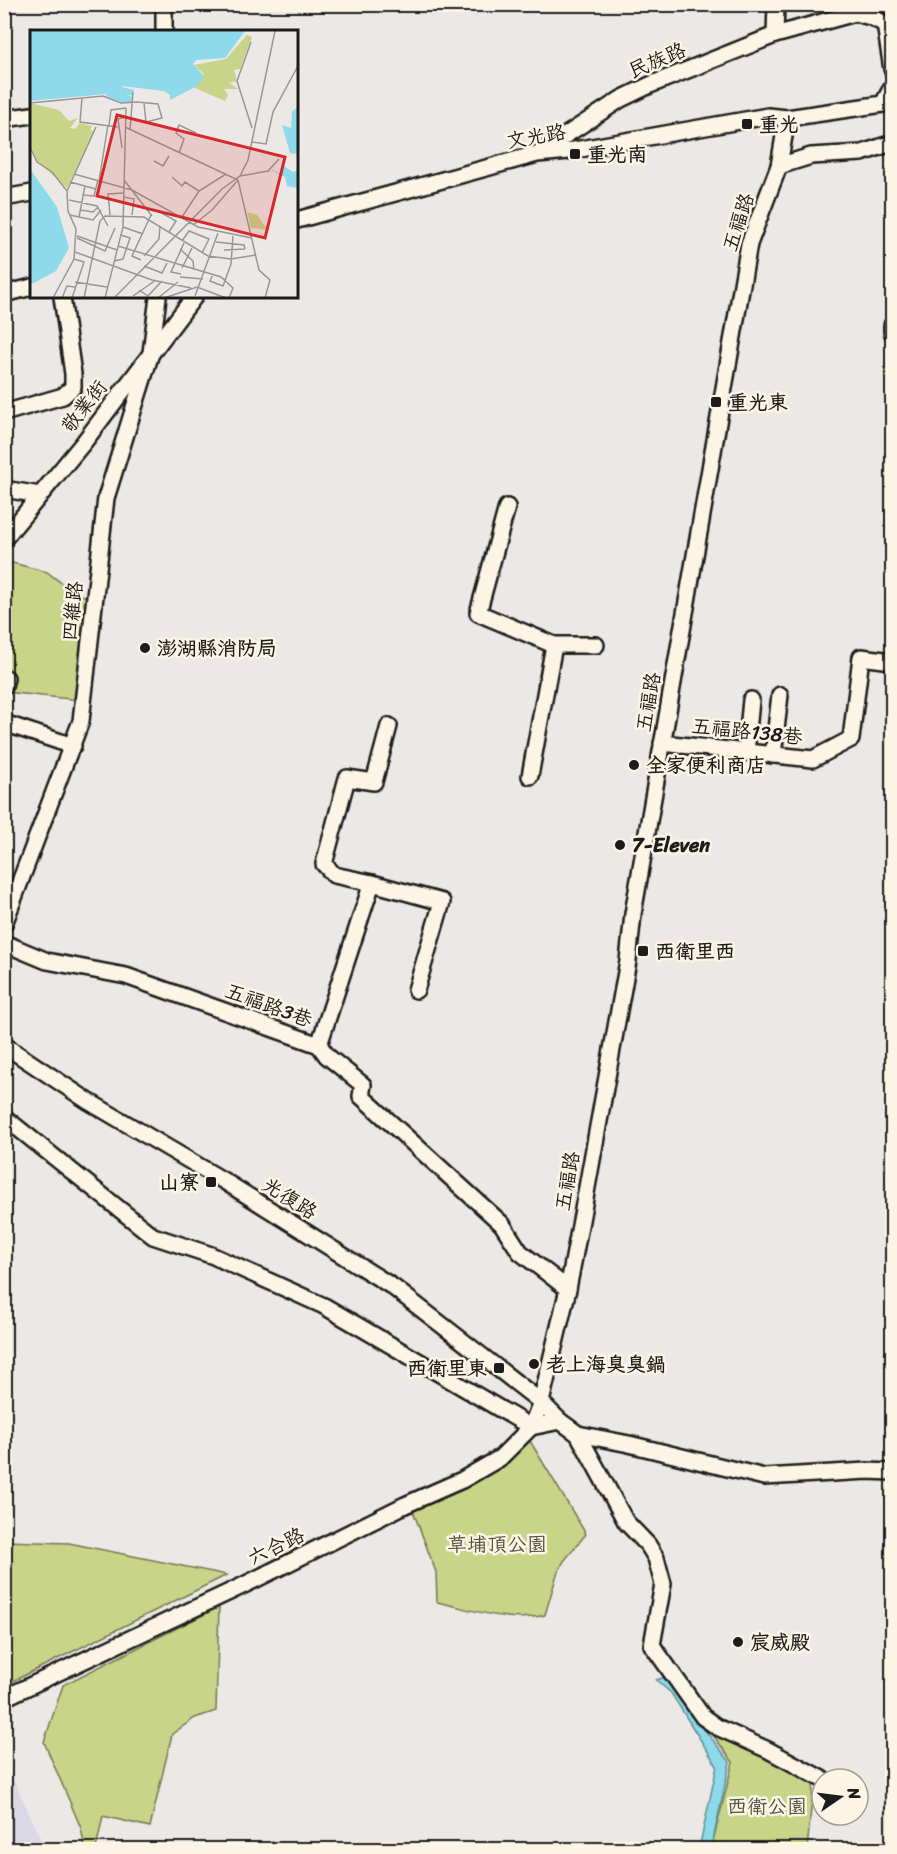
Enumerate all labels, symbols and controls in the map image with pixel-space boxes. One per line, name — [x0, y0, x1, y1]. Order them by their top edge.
inset map — [30, 30, 298, 298]
street label: 民族路 — [623, 32, 693, 88]
place label: 重光 — [759, 107, 799, 142]
street label: 文光路 — [504, 114, 570, 159]
marker: 重光 — [740, 117, 754, 131]
place label: 重光南 — [587, 137, 647, 172]
marker: 重光南 — [568, 147, 582, 161]
street label: 五福路 — [713, 187, 765, 256]
street label: 敬業街 — [52, 372, 117, 441]
place label: 重光東 — [728, 385, 788, 420]
marker: 重光東 — [709, 395, 723, 409]
street label: 四維路 — [52, 578, 93, 643]
place label: 澎湖縣消防局 — [157, 631, 277, 666]
marker: 澎湖縣消防局 — [138, 641, 152, 655]
street label: 五福路 — [626, 669, 671, 735]
street label: 五福路138巷 — [690, 708, 805, 755]
place label: 全家便利商店 — [646, 748, 766, 783]
marker: 全家便利商店 — [627, 758, 641, 772]
place label: 7-Eleven — [632, 828, 710, 863]
marker: 7-Eleven — [613, 838, 627, 852]
place label: 西衛里西 — [655, 934, 735, 969]
marker: 西衛里西 — [636, 944, 650, 958]
street label: 五福路3巷 — [220, 973, 318, 1038]
street label: 五福路 — [545, 1148, 590, 1214]
place label: 山寮 — [159, 1165, 199, 1200]
street label: 光復路 — [255, 1168, 325, 1230]
marker: 山寮 — [204, 1175, 218, 1189]
place label: 老上海臭臭鍋 — [546, 1347, 666, 1382]
place label: 西衛里東 — [407, 1351, 487, 1386]
marker: 老上海臭臭鍋 — [527, 1357, 541, 1371]
marker: 西衛里東 — [492, 1361, 506, 1375]
street label: 六合路 — [242, 1517, 312, 1575]
park label: 草埔頂公園 — [447, 1527, 547, 1562]
place label: 宸威殿 — [750, 1625, 810, 1660]
marker: 宸威殿 — [731, 1635, 745, 1649]
north arrow — [810, 1767, 870, 1827]
text: N — [838, 1784, 870, 1803]
park label: 西衛公園 — [727, 1789, 807, 1824]

